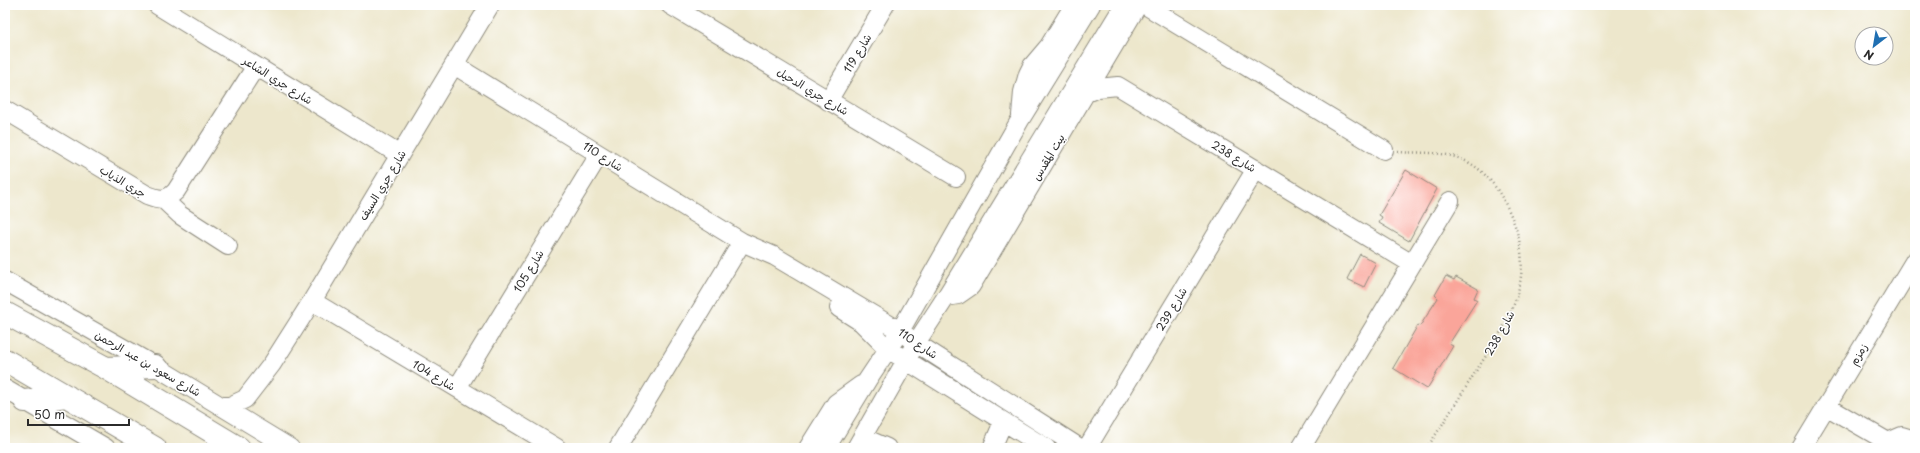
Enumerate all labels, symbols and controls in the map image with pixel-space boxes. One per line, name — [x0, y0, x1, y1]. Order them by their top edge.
north arrow — [1854, 26, 1894, 66]
street label: شارع 119 — [839, 30, 876, 76]
text: N — [1860, 45, 1877, 65]
street label: شارع جري الشاعر — [239, 51, 316, 109]
street label: شارع جري الدحيل — [773, 63, 852, 120]
street label: بيت المقدس — [1027, 130, 1069, 184]
street label: شارع 238 — [1208, 136, 1260, 177]
street label: شارع 110 — [579, 137, 626, 176]
street label: شارع جري السيف — [354, 147, 411, 224]
street label: جري الذياب — [96, 161, 149, 202]
street label: شارع 105 — [509, 246, 548, 296]
street label: شارع 239 — [1151, 284, 1192, 335]
street label: شارع 238 — [1480, 307, 1519, 359]
street label: شارع 110 — [894, 323, 941, 363]
street label: شارع سعود بن عبد الرحمن — [91, 326, 204, 401]
street label: زمزم — [1845, 340, 1872, 369]
street label: شارع 104 — [409, 355, 459, 395]
scale bar — [28, 401, 129, 427]
text: 50 m — [34, 405, 65, 423]

